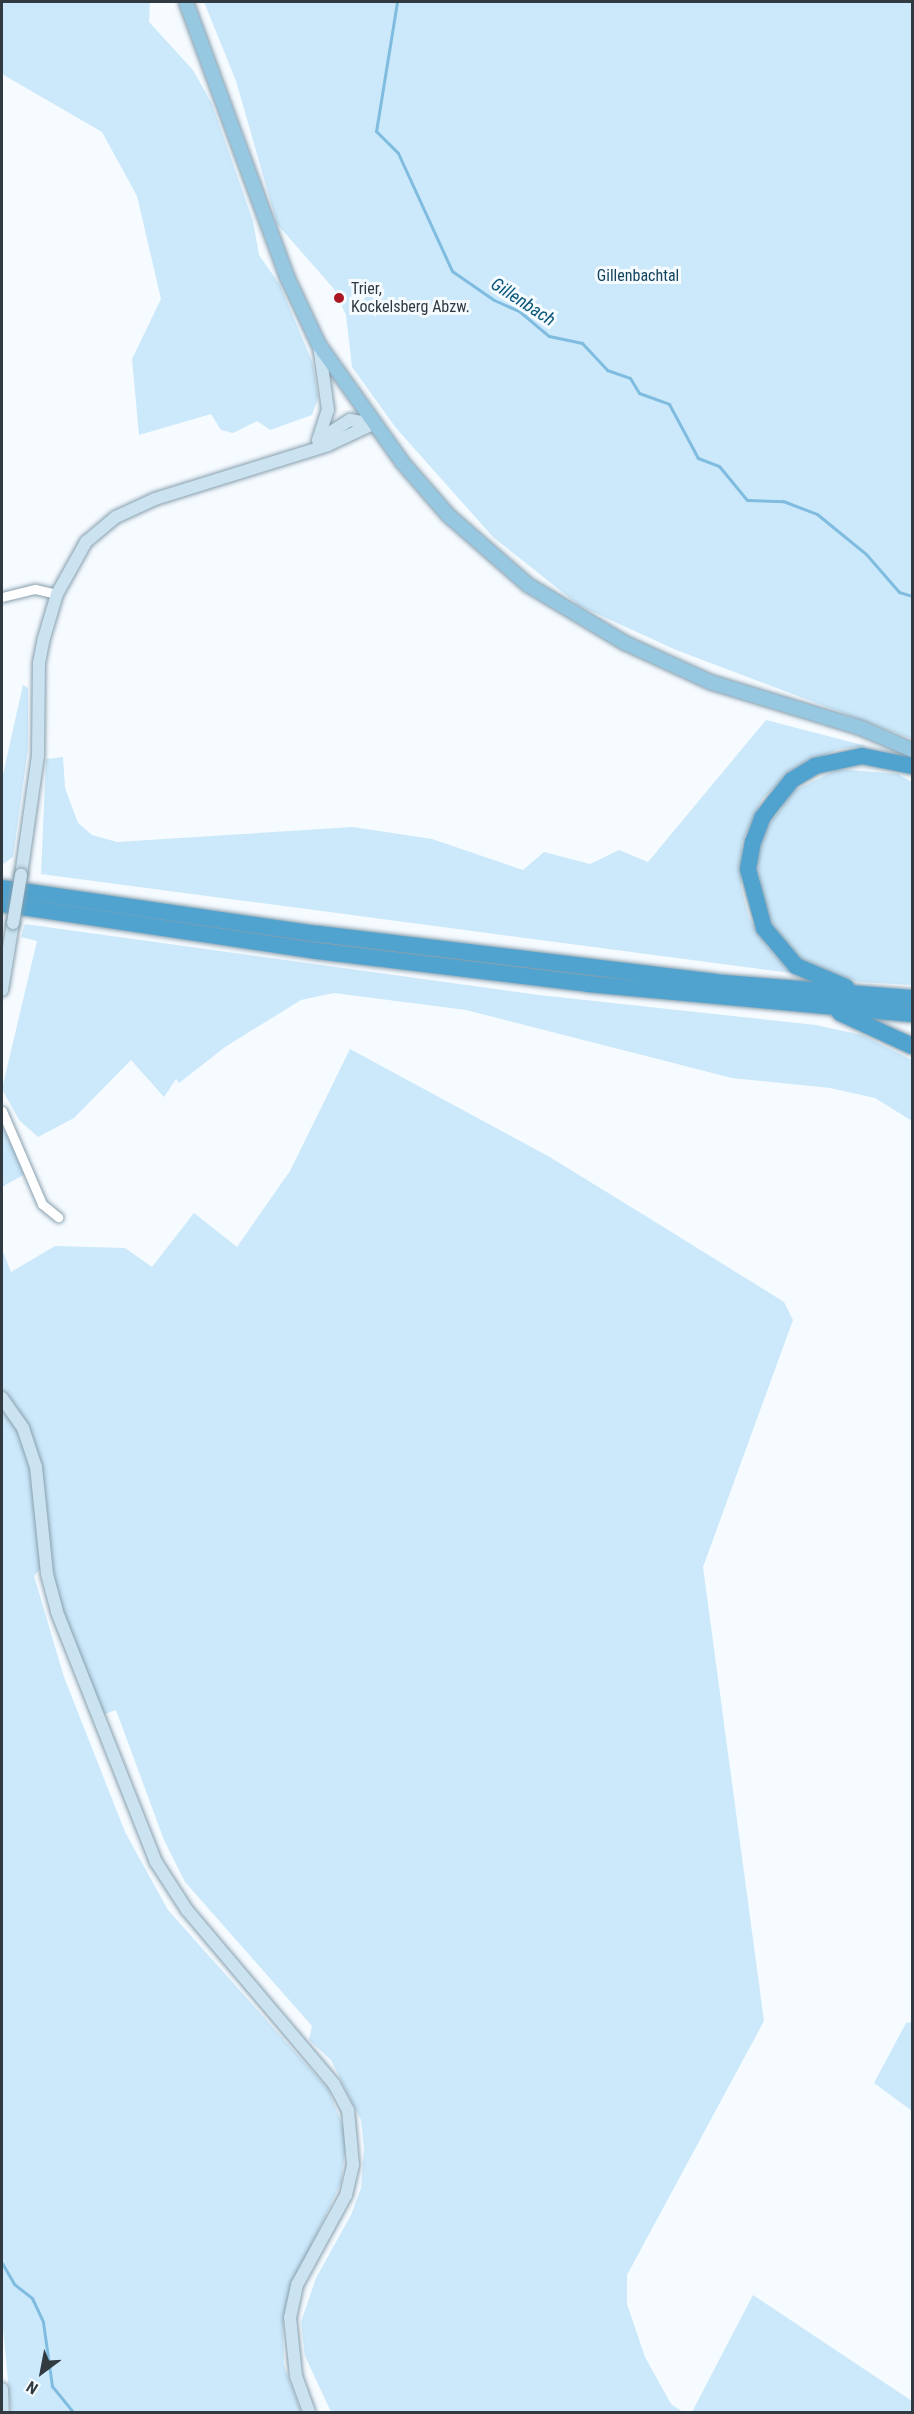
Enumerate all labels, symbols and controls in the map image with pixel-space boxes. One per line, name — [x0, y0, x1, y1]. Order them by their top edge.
park label: Gillenbachtal — [597, 266, 679, 286]
water label: Gillenbach — [487, 273, 559, 331]
place label: Trier, Kockelsberg Abzw. — [351, 279, 470, 317]
marker: Trier, Kockelsberg Abzw. — [332, 291, 346, 305]
north arrow — [12, 2342, 72, 2402]
text: N — [23, 2377, 41, 2398]

